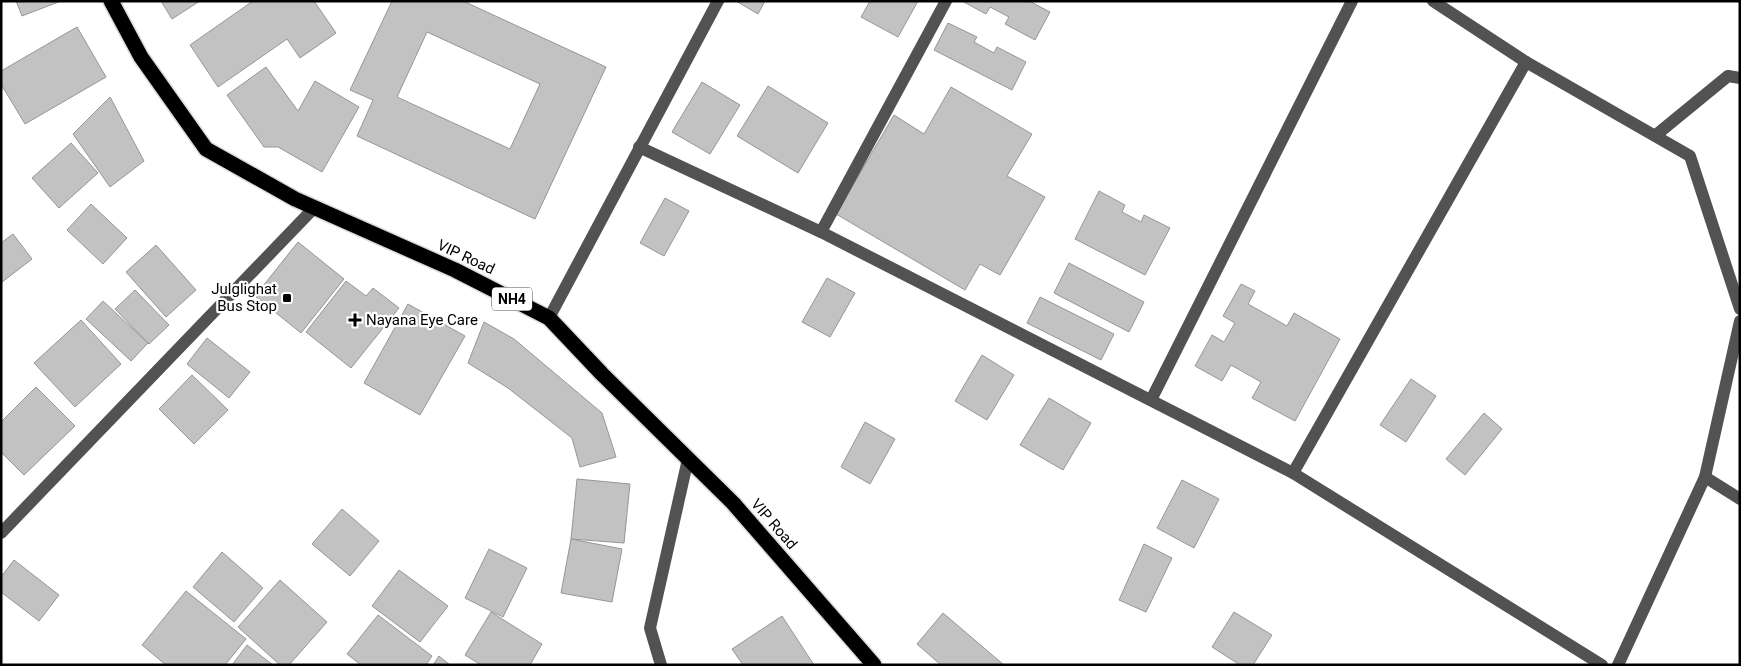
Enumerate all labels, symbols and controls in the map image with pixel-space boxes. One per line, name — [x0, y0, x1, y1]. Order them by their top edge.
street label: VIP Road — [434, 236, 498, 278]
place label: Julglighat Bus Stop — [211, 280, 277, 315]
road number: NH4 — [492, 288, 532, 310]
marker: Julglighat Bus Stop — [281, 292, 293, 304]
place label: Nayana Eye Care — [366, 311, 478, 329]
marker: Nayana Eye Care — [348, 313, 362, 327]
street label: VIP Road — [747, 495, 801, 553]

